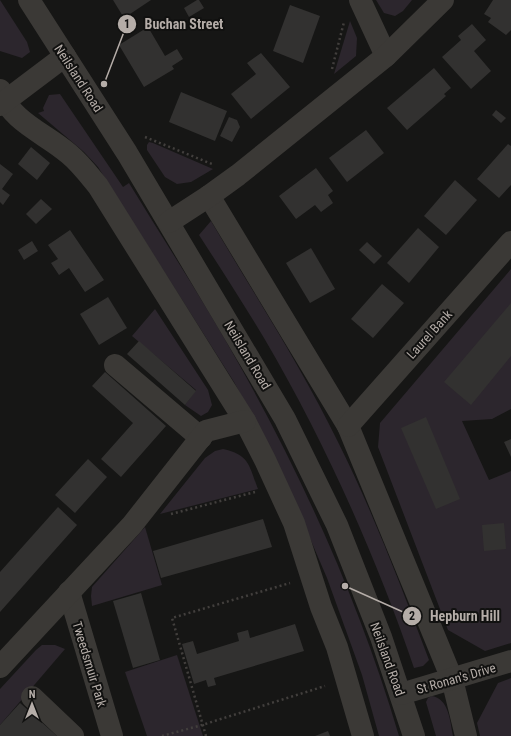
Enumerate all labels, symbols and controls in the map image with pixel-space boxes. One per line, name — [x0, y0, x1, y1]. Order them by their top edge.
callout: Buchan Street — [117, 11, 232, 37]
text: Buchan Street — [145, 16, 223, 32]
text: 1 — [124, 17, 130, 31]
street label: Neilsland Road — [51, 42, 106, 115]
street label: Laurel Bank — [404, 307, 455, 362]
street label: Neilsland Road — [221, 318, 274, 392]
callout: Hepburn Hill — [402, 603, 508, 629]
text: Hepburn Hill — [430, 608, 500, 624]
text: 2 — [409, 609, 415, 623]
street label: Tweedsmuir Park — [69, 620, 110, 709]
street label: Neilsland Road — [367, 620, 408, 698]
street label: St Ronan's Drive — [415, 660, 498, 697]
north arrow — [12, 684, 52, 724]
text: N — [29, 688, 36, 701]

